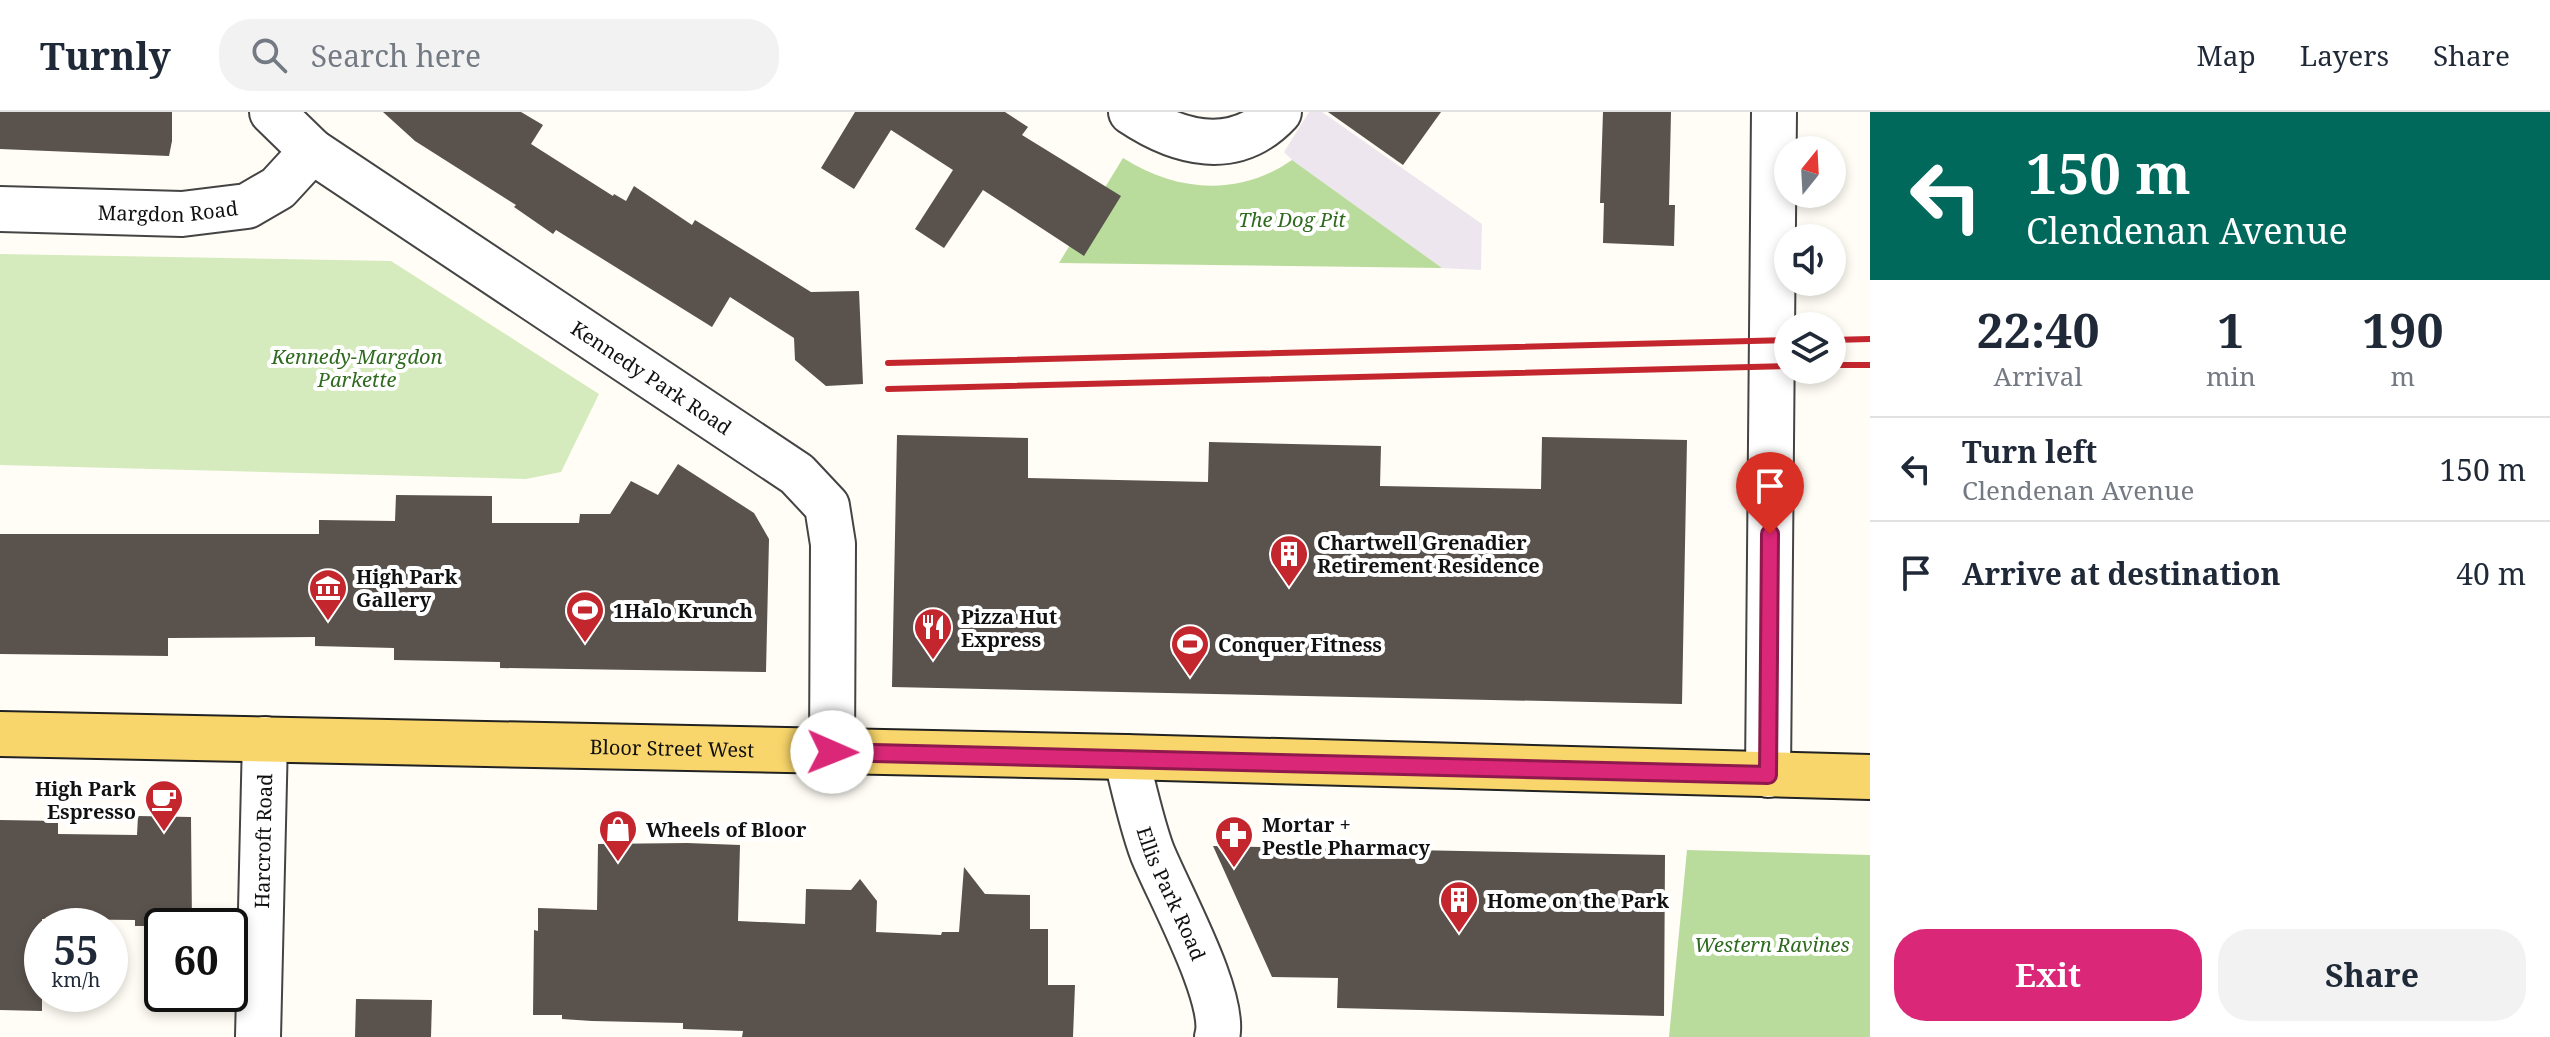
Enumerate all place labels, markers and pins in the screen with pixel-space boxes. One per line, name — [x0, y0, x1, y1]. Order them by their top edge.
pin — [1736, 452, 1804, 534]
place label: Chartwell Grenadier Retirement Residence — [1317, 529, 1540, 579]
building icon: Chartwell Grenadier Retirement Residence — [1268, 533, 1310, 588]
place label: High Park Gallery — [356, 563, 457, 613]
museum icon: High Park Gallery — [307, 567, 349, 622]
sports icon: 1Halo Krunch — [564, 589, 606, 644]
place label: 1Halo Krunch — [613, 597, 753, 624]
place label: Pizza Hut Express — [961, 603, 1057, 653]
restaurant icon: Pizza Hut Express — [912, 606, 954, 661]
sports icon: Conquer Fitness — [1169, 623, 1211, 678]
place label: Conquer Fitness — [1218, 631, 1382, 658]
place label: High Park Espresso — [35, 775, 136, 825]
cafe icon: High Park Espresso — [143, 778, 185, 833]
shop icon: Wheels of Bloor — [597, 808, 639, 863]
place label: Mortar + Pestle Pharmacy — [1262, 811, 1430, 861]
pharmacy icon: Mortar + Pestle Pharmacy — [1213, 814, 1255, 869]
place label: Wheels of Bloor — [646, 816, 807, 843]
building icon: Home on the Park — [1438, 879, 1480, 934]
place label: Home on the Park — [1487, 887, 1669, 914]

